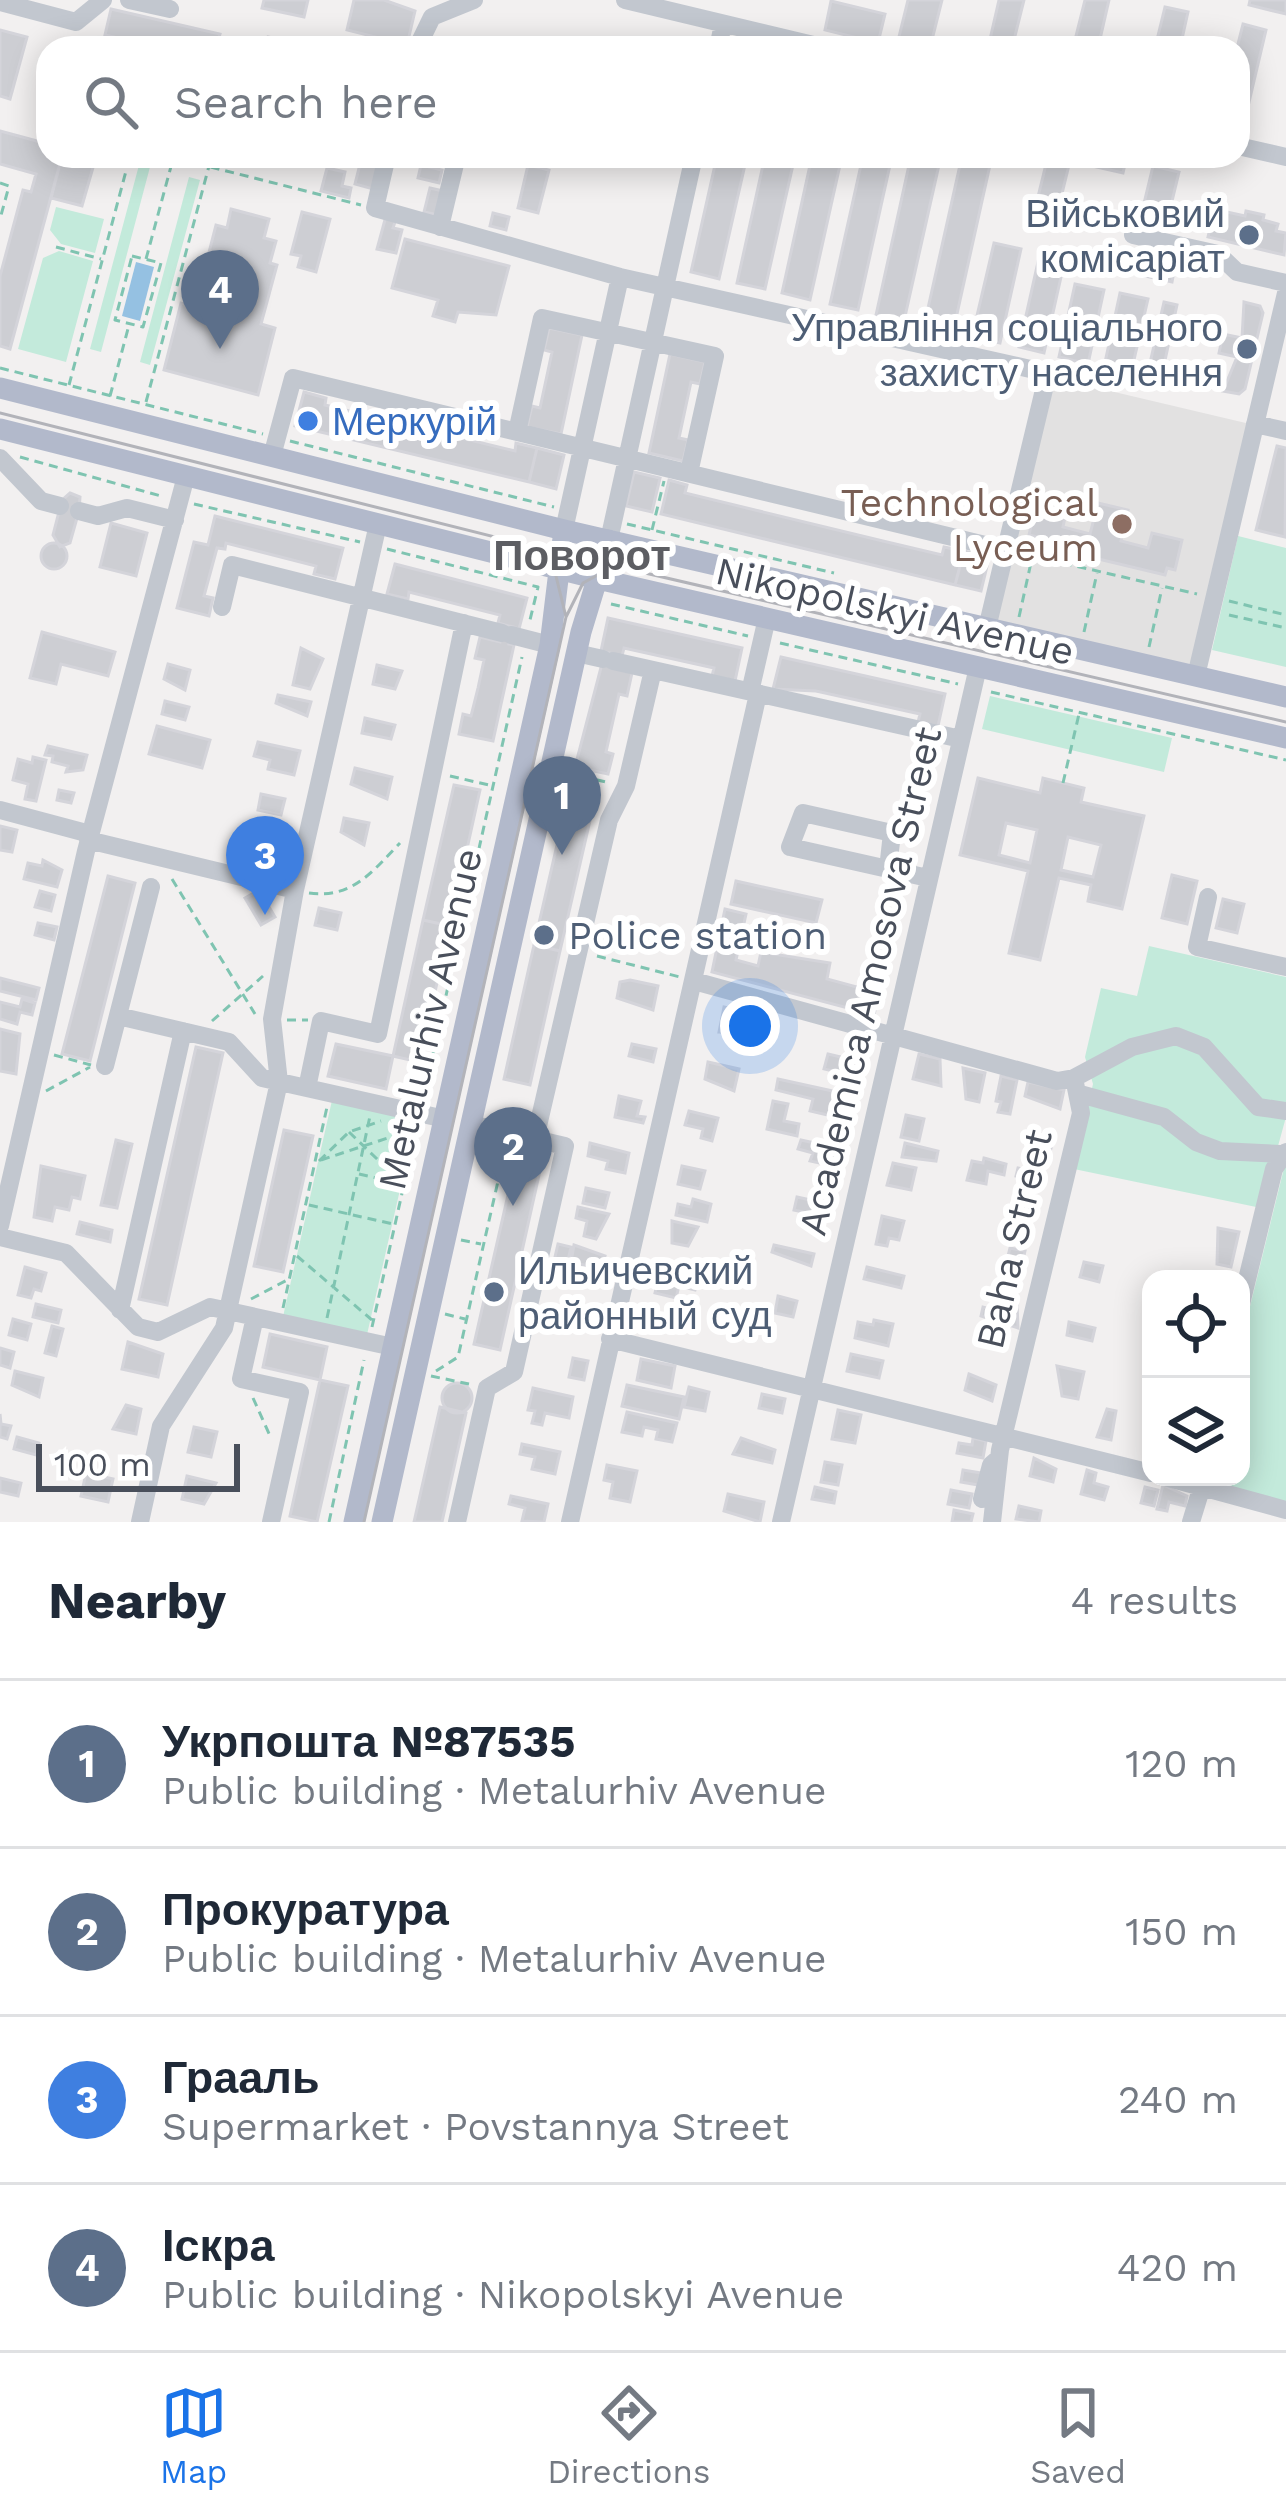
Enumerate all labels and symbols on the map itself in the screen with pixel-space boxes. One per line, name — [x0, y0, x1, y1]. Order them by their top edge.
place label: Військовий комісаріат — [1025, 191, 1225, 281]
marker: Військовий комісаріат — [1236, 222, 1262, 248]
pin: 4 — [181, 250, 259, 349]
place label: Управління соціального захисту населення — [791, 305, 1223, 395]
marker: Управління соціального захисту населення — [1234, 336, 1260, 362]
place label: Меркурій — [332, 399, 497, 444]
marker: Меркурій — [295, 408, 321, 434]
place label: Technological Lyceum — [840, 480, 1098, 570]
marker: Technological Lyceum — [1109, 511, 1135, 537]
district label: Поворот — [493, 531, 671, 580]
street label: Nikopolskyi Avenue — [711, 548, 1079, 674]
street label: Academica Amosova Street — [790, 722, 950, 1240]
pin: 1 — [523, 756, 601, 855]
pin: 3 — [226, 816, 304, 915]
street label: Metalurhiv Avenue — [369, 844, 491, 1194]
place label: Police station — [568, 913, 827, 958]
marker: Police station — [531, 922, 557, 948]
your location — [720, 996, 780, 1056]
pin: 2 — [474, 1107, 552, 1206]
street label: Baha Street — [967, 1125, 1061, 1353]
place label: Ильичевский районный суд — [518, 1248, 772, 1338]
marker: Ильичевский районный суд — [481, 1279, 507, 1305]
scale bar — [36, 1438, 240, 1491]

